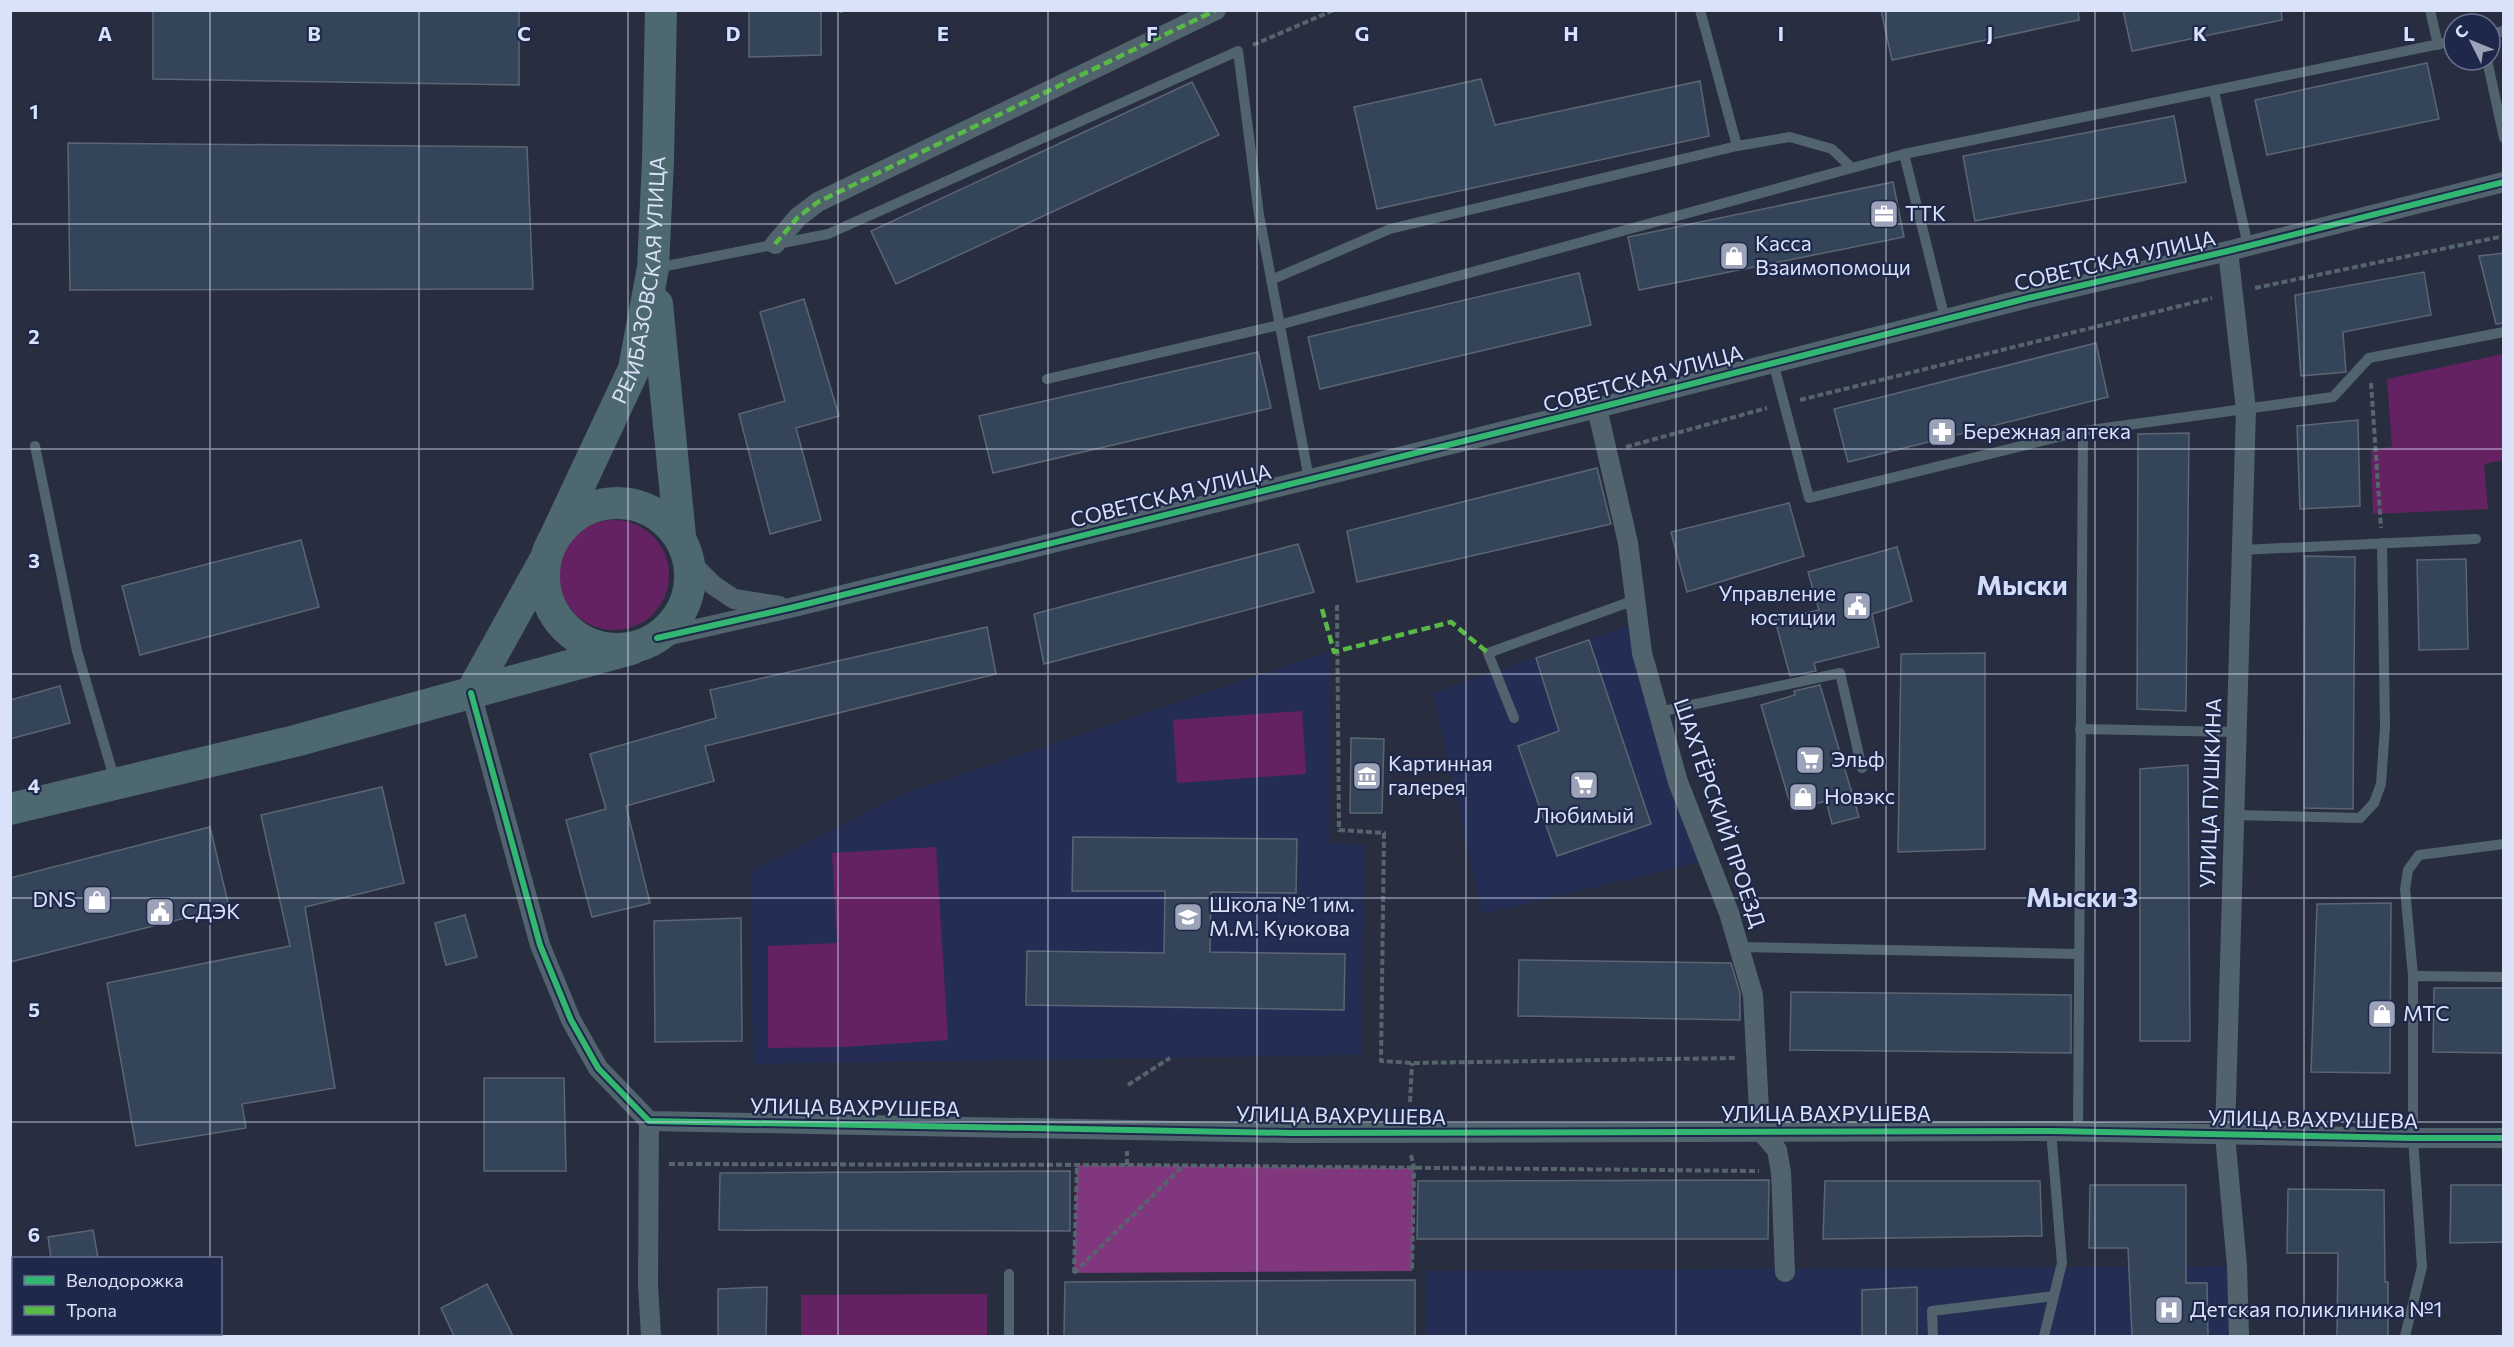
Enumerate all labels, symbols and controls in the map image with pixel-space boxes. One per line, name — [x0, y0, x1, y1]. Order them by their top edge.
north arrow — [2442, 12, 2502, 72]
text: A — [98, 21, 112, 45]
text: B — [307, 21, 321, 45]
text: C — [517, 21, 531, 45]
text: D — [726, 21, 740, 45]
text: E — [937, 21, 949, 45]
text: F — [1146, 21, 1158, 45]
text: G — [1355, 21, 1369, 45]
text: H — [1564, 21, 1579, 45]
text: I — [1778, 21, 1784, 45]
text: J — [1987, 21, 1993, 45]
text: K — [2193, 21, 2207, 45]
text: L — [2403, 21, 2415, 45]
text: С — [2450, 21, 2471, 42]
text: 1 — [29, 99, 39, 123]
street label: РЕМБАЗОВСКАЯ УЛИЦА — [606, 156, 669, 407]
office icon: ТТК — [1868, 198, 1900, 230]
place label: ТТК — [1905, 200, 1946, 225]
street label: СОВЕТСКАЯ УЛИЦА — [2012, 224, 2218, 295]
place label: Касса Взаимопомощи — [1755, 230, 1911, 279]
shop icon: Касса Взаимопомощи — [1718, 240, 1750, 272]
text: 2 — [28, 324, 40, 348]
street label: СОВЕТСКАЯ УЛИЦА — [1540, 339, 1745, 416]
pharmacy icon: Бережная аптека — [1926, 416, 1958, 448]
place label: Бережная аптека — [1963, 418, 2131, 443]
street label: СОВЕТСКАЯ УЛИЦА — [1068, 458, 1274, 532]
text: 3 — [28, 548, 40, 572]
district label: Мыски — [1976, 568, 2068, 601]
place label: Управление юстиции — [1719, 580, 1836, 629]
public building icon: Управление юстиции — [1841, 590, 1873, 622]
street label: ШАХТЁРСКИЙ ПРОЕЗД — [1669, 695, 1771, 930]
street label: УЛИЦА ПУШКИНА — [2194, 697, 2225, 889]
supermarket icon: Эльф — [1794, 744, 1826, 776]
place label: Эльф — [1831, 746, 1885, 771]
place label: Картинная галерея — [1388, 750, 1493, 799]
museum icon: Картинная галерея — [1351, 760, 1383, 792]
supermarket icon: Любимый — [1568, 769, 1600, 801]
text: 4 — [28, 773, 40, 797]
shop icon: Новэкс — [1787, 781, 1819, 813]
place label: Новэкс — [1824, 783, 1895, 808]
place label: Любимый — [1534, 802, 1634, 827]
district label: Мыски 3 — [2026, 880, 2138, 913]
shop icon: DNS — [81, 884, 113, 916]
place label: DNS — [32, 886, 76, 911]
place label: Школа № 1 им. М.М. Куюкова — [1209, 891, 1355, 940]
public building icon: СДЭК — [144, 896, 176, 928]
place label: СДЭК — [181, 898, 240, 923]
school or university icon: Школа № 1 им. М.М. Куюкова — [1172, 901, 1204, 933]
text: 5 — [28, 997, 40, 1021]
shop icon: МТС — [2366, 998, 2398, 1030]
place label: МТС — [2403, 1000, 2450, 1025]
street label: УЛИЦА ВАХРУШЕВА — [750, 1092, 960, 1121]
street label: УЛИЦА ВАХРУШЕВА — [1236, 1100, 1446, 1129]
street label: УЛИЦА ВАХРУШЕВА — [1721, 1100, 1931, 1125]
street label: УЛИЦА ВАХРУШЕВА — [2208, 1104, 2418, 1133]
text: 6 — [28, 1222, 40, 1246]
legend — [12, 1257, 222, 1335]
text: Велодорожка — [66, 1269, 184, 1291]
hospital icon: Детская поликлиника №1 — [2153, 1294, 2185, 1326]
place label: Детская поликлиника №1 — [2190, 1296, 2443, 1321]
text: Тропа — [66, 1299, 117, 1321]

